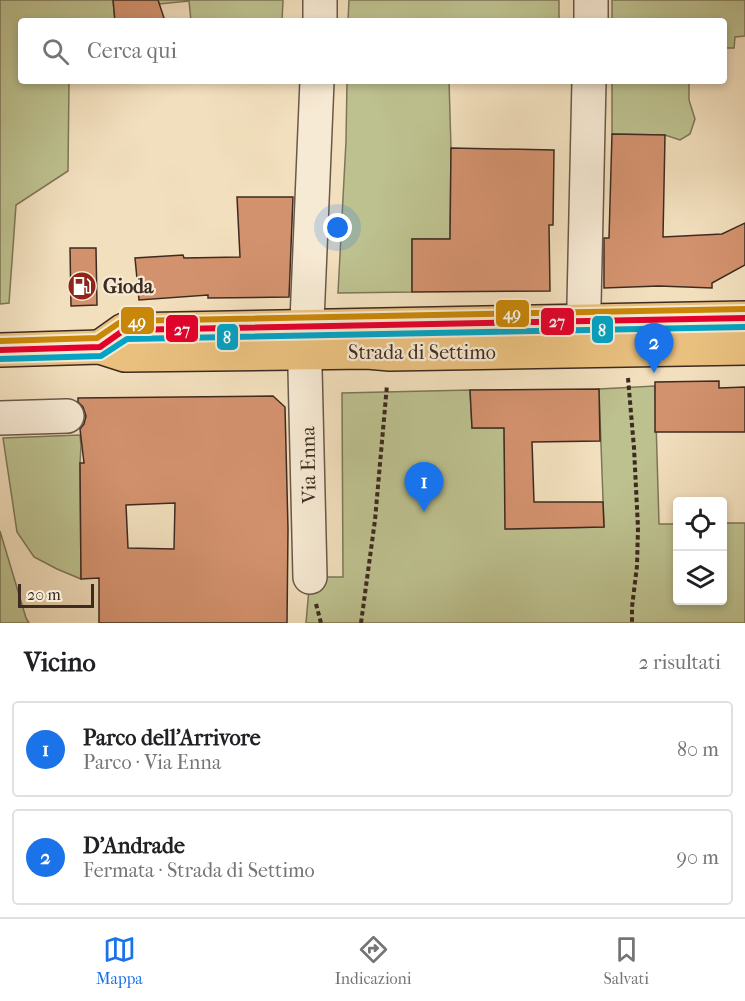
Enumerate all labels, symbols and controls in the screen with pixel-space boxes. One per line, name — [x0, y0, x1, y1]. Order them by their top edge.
search box — [18, 18, 727, 84]
icon: search — [39, 35, 72, 68]
text: Cerca qui — [87, 38, 177, 64]
your location — [323, 213, 352, 242]
fuel station icon: Gioda — [66, 270, 98, 302]
place label: Gioda — [103, 275, 154, 298]
line badge: 49 — [495, 299, 530, 328]
text: 49 — [502, 304, 521, 324]
line badge: 49 — [120, 306, 155, 335]
line badge: 27 — [540, 307, 575, 336]
text: 49 — [127, 312, 146, 332]
text: 27 — [549, 312, 565, 331]
line badge: 27 — [165, 314, 199, 343]
line badge: 8 — [591, 315, 614, 344]
text: 27 — [174, 320, 190, 339]
text: 8 — [598, 321, 606, 340]
line badge: 8 — [216, 323, 239, 351]
pin: 2 — [634, 324, 674, 373]
text: 8 — [223, 328, 231, 347]
street label: Strada di Settimo — [348, 341, 496, 364]
street label: Via Enna — [296, 426, 321, 505]
pin: 1 — [404, 462, 444, 512]
map controls — [673, 497, 727, 605]
button: locate — [673, 497, 727, 551]
button: layers — [673, 551, 727, 605]
scale bar — [18, 581, 94, 608]
text: 20 m — [27, 585, 61, 604]
text: Vicino — [24, 647, 96, 678]
text: 2 risultati — [638, 651, 721, 674]
text: Parco dell'Arrivore — [83, 725, 261, 751]
text: 1 — [42, 738, 49, 761]
text: 80 m — [677, 738, 719, 761]
text: Parco · Via Enna — [83, 751, 221, 774]
text: D'Andrade — [83, 833, 185, 859]
text: 2 — [40, 846, 51, 869]
text: 90 m — [677, 846, 719, 869]
text: Fermata · Strada di Settimo — [83, 859, 315, 882]
tab: Mappa — [96, 933, 143, 988]
tab: Indicazioni — [335, 933, 412, 988]
tab: Salvati — [603, 933, 649, 988]

